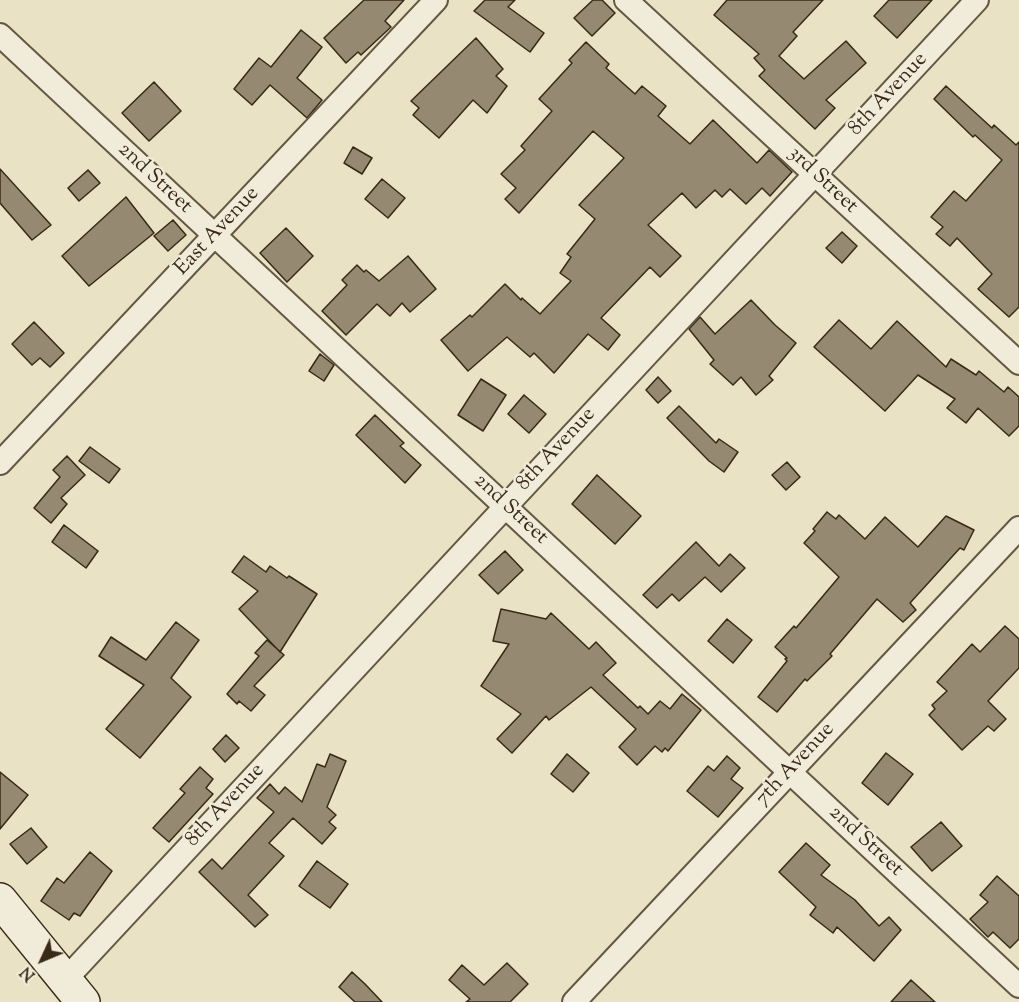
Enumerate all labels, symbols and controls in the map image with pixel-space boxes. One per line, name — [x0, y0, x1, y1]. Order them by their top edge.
street label: 8th Avenue — [844, 48, 934, 142]
street label: 2nd Street — [112, 138, 196, 220]
street label: 3rd Street — [782, 142, 862, 220]
street label: East Avenue — [170, 182, 266, 282]
street label: 8th Avenue — [512, 403, 602, 497]
street label: 2nd Street — [468, 469, 552, 551]
street label: 7th Avenue — [751, 718, 841, 812]
street label: 8th Avenue — [181, 759, 271, 853]
street label: 2nd Street — [823, 801, 907, 883]
north arrow — [12, 930, 72, 990]
text: N — [16, 960, 41, 985]

